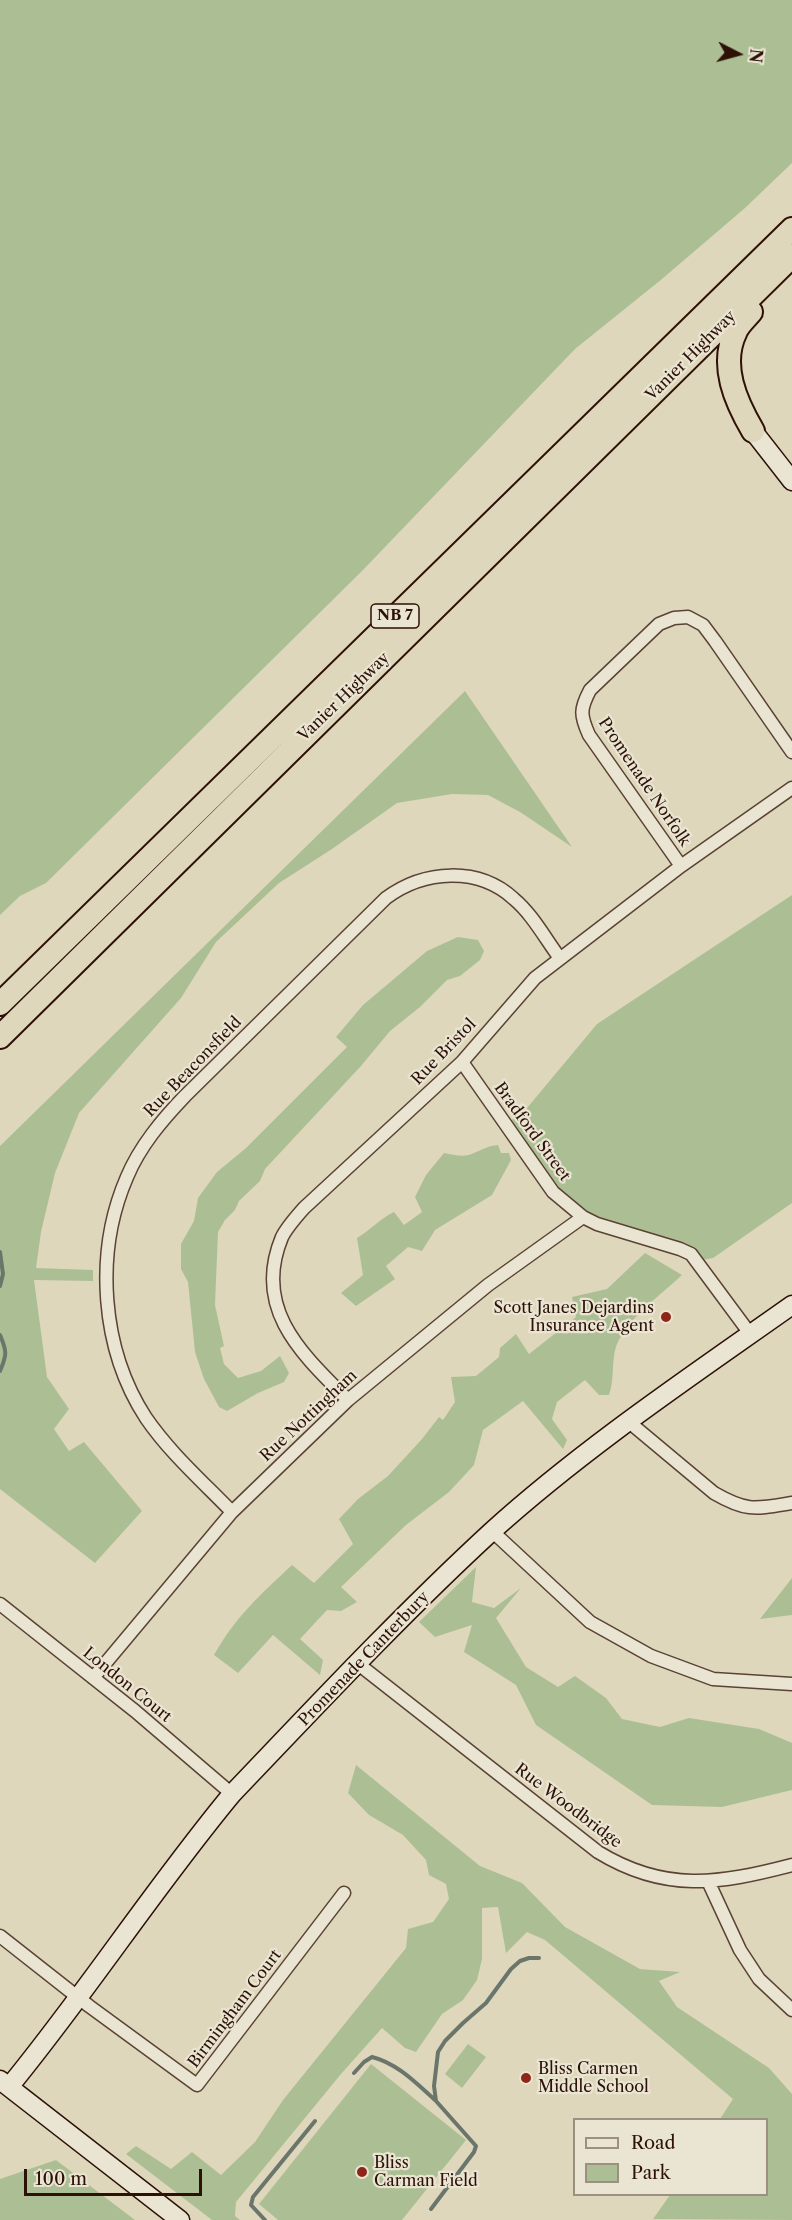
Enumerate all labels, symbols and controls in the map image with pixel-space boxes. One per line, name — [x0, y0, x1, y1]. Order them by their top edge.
north arrow — [708, 24, 768, 84]
text: N — [745, 48, 767, 64]
street label: Vanier Highway — [642, 307, 740, 405]
road number: NB 7 — [371, 604, 419, 628]
street label: Vanier Highway — [294, 649, 394, 745]
street label: Promenade Norfolk — [594, 714, 694, 850]
street label: Rue Beaconsfield — [140, 1013, 246, 1121]
street label: Rue Bristol — [408, 1015, 480, 1089]
street label: Bradford Street — [490, 1079, 574, 1185]
place label: Scott Janes Dejardins Insurance Agent — [493, 1298, 654, 1336]
marker: Scott Janes Dejardins Insurance Agent — [659, 1310, 673, 1324]
street label: Rue Nottingham — [257, 1366, 361, 1466]
street label: Promenade Canterbury — [295, 1588, 433, 1730]
street label: London Court — [79, 1643, 175, 1727]
street label: Rue Woodbridge — [511, 1760, 625, 1852]
street label: Birmingham Court — [184, 1946, 286, 2072]
place label: Bliss Carmen Middle School — [538, 2059, 649, 2097]
marker: Bliss Carmen Middle School — [519, 2071, 533, 2085]
legend — [573, 2118, 768, 2196]
text: Road — [631, 2132, 676, 2154]
place label: Bliss Carman Field — [374, 2153, 478, 2191]
scale bar — [27, 2157, 206, 2195]
text: Park — [631, 2162, 670, 2184]
marker: Bliss Carman Field — [355, 2165, 369, 2179]
text: 100 m — [35, 2168, 87, 2190]

